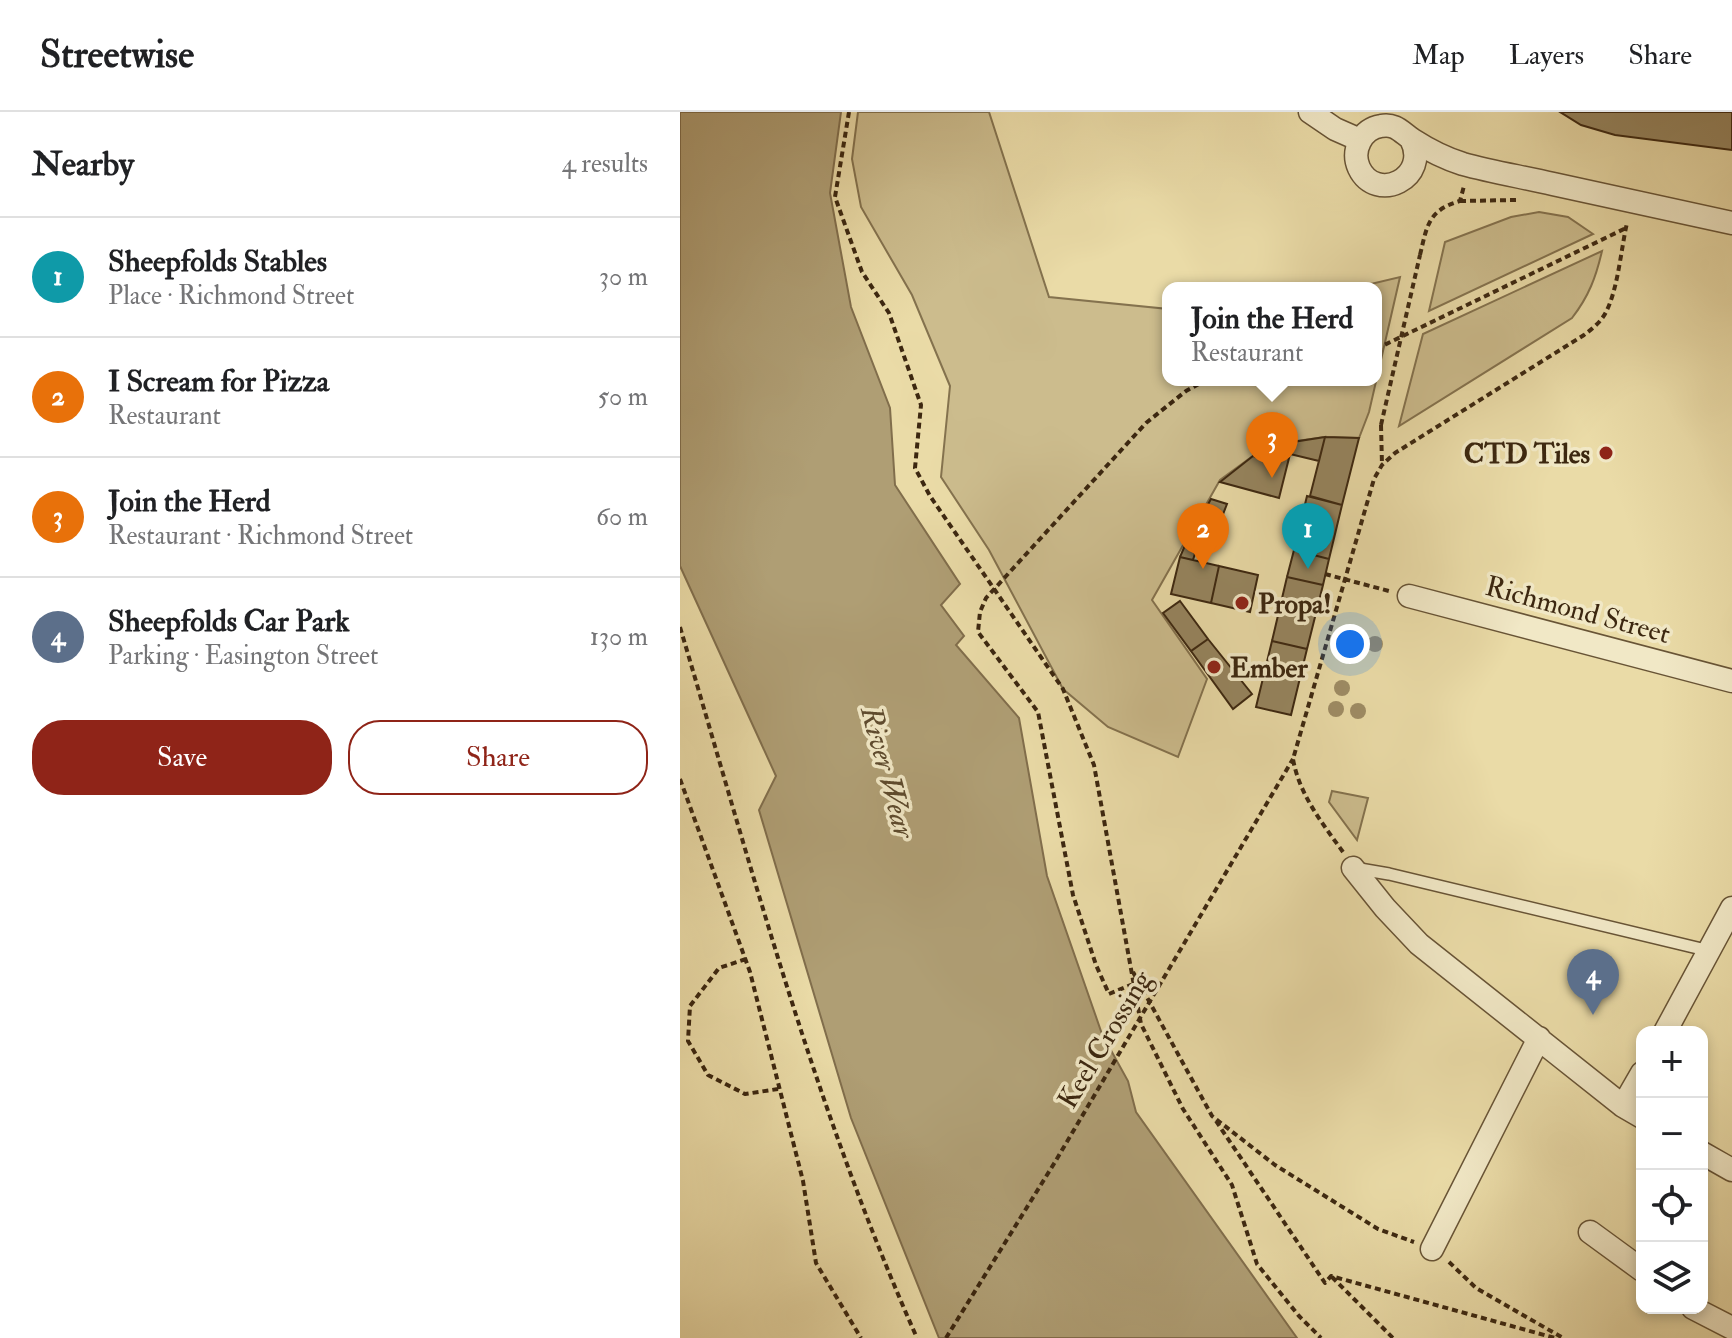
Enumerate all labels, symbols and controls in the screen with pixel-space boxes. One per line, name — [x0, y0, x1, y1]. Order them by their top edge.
text: Streetwise — [40, 31, 194, 79]
text: Map — [1412, 38, 1465, 73]
text: Layers — [1509, 38, 1584, 73]
text: Share — [1628, 38, 1692, 73]
text: Nearby — [32, 143, 134, 186]
text: 4 results — [562, 148, 648, 180]
text: Sheepfolds Stables — [108, 243, 327, 280]
text: 1 — [53, 261, 63, 293]
text: 30 m — [599, 261, 648, 293]
text: Place · Richmond Street — [108, 280, 354, 312]
popup — [1162, 282, 1382, 386]
text: Join the Herd — [1191, 300, 1353, 337]
text: Restaurant — [1191, 337, 1304, 369]
text: I Scream for Pizza — [108, 363, 329, 400]
text: 2 — [51, 381, 65, 413]
text: 50 m — [598, 381, 648, 413]
text: Restaurant — [108, 400, 221, 432]
pin: 3 — [1246, 412, 1298, 478]
place label: CTD Tiles — [1464, 437, 1590, 472]
marker: CTD Tiles — [1597, 444, 1615, 462]
text: Join the Herd — [108, 483, 271, 520]
text: 3 — [53, 501, 63, 533]
text: 60 m — [596, 501, 648, 533]
pin: 2 — [1177, 503, 1229, 569]
pin: 1 — [1282, 503, 1334, 569]
text: Restaurant · Richmond Street — [108, 520, 413, 552]
street label: Richmond Street — [1481, 569, 1674, 652]
place label: Propa! — [1258, 587, 1332, 622]
marker: Propa! — [1233, 594, 1251, 612]
text: Sheepfolds Car Park — [108, 603, 350, 640]
text: 4 — [51, 621, 65, 653]
text: 130 m — [590, 621, 648, 653]
your location — [1330, 624, 1370, 664]
text: Parking · Easington Street — [108, 640, 378, 672]
place label: Ember — [1230, 651, 1308, 686]
marker: Ember — [1205, 658, 1223, 676]
water label: River Wear — [852, 701, 923, 844]
button: Save — [32, 720, 332, 795]
button: Share — [348, 720, 648, 795]
pin: 4 — [1567, 949, 1619, 1015]
street label: Keel Crossing — [1050, 963, 1161, 1115]
map controls — [1636, 1026, 1708, 1314]
button: + — [1636, 1026, 1708, 1098]
button: − — [1636, 1098, 1708, 1170]
button: locate — [1636, 1170, 1708, 1242]
button: layers — [1636, 1242, 1708, 1314]

